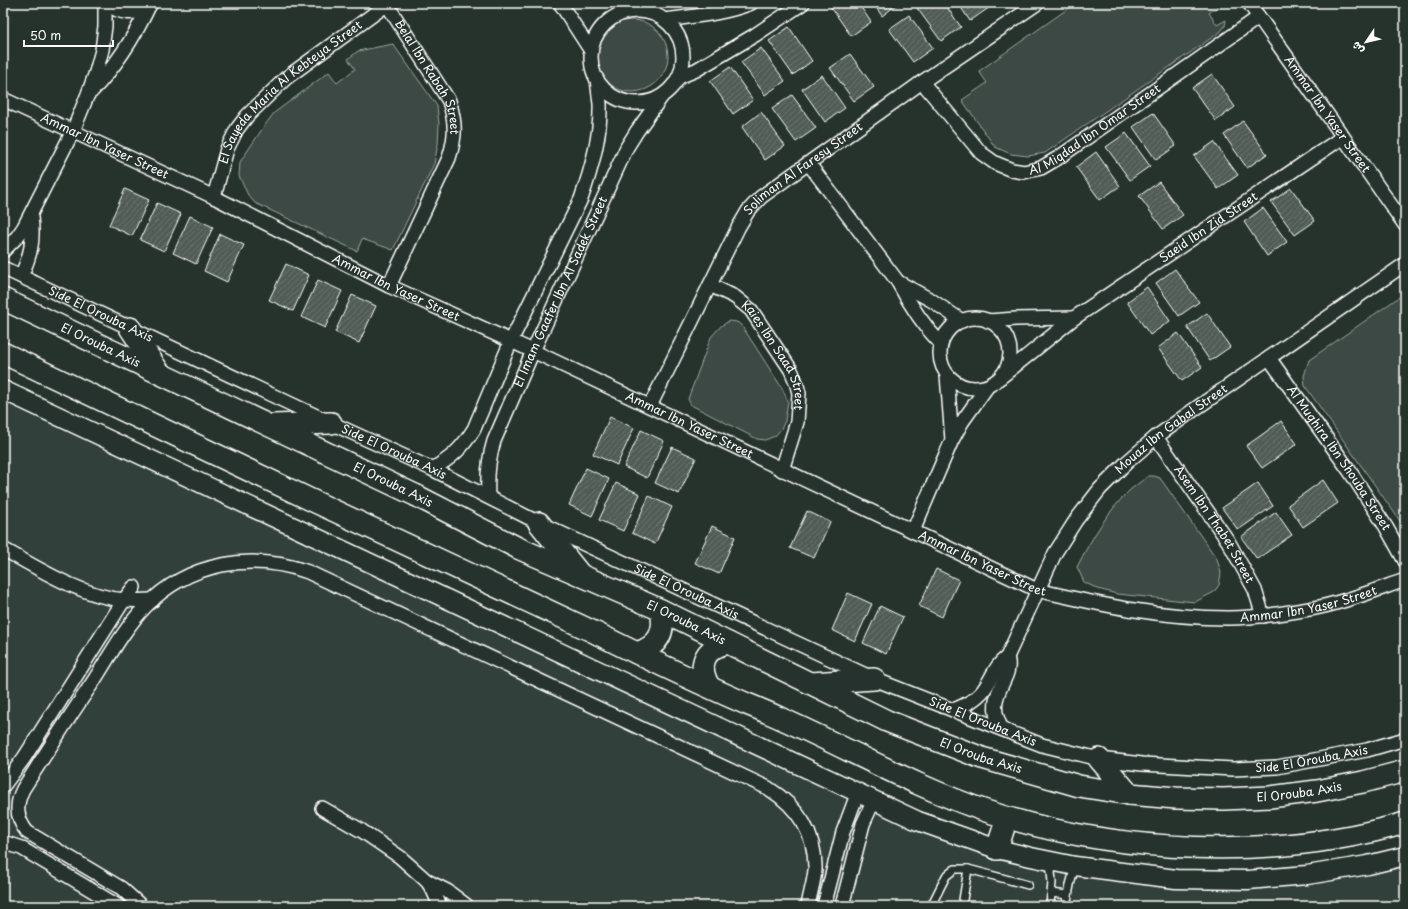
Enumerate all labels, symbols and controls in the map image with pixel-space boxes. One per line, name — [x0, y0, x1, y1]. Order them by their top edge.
street label: El Sayeda Maria Al Kebteya Street — [213, 15, 365, 166]
street label: Belal Ibn Rabah Street — [391, 16, 464, 135]
scale bar — [24, 22, 113, 48]
north arrow — [1346, 22, 1386, 62]
text: 50 m — [30, 26, 61, 44]
text: ش — [1347, 38, 1368, 58]
street label: Ammar Ibn Yaser Street — [1281, 52, 1375, 176]
street label: Al Miqdad Ibn Omar Street — [1027, 79, 1164, 179]
street label: Ammar Ibn Yaser Street — [38, 108, 172, 183]
street label: Soliman Al Faresy Street — [739, 117, 866, 218]
street label: Saeid Ibn Zid Street — [1155, 187, 1261, 266]
street label: El Imam Gaafer Ibn Al Sadek Street — [508, 193, 611, 390]
street label: Ammar Ibn Yaser Street — [330, 249, 463, 325]
street label: Side El Orouba Axis — [47, 283, 155, 345]
street label: Kaies Ibn Saad Street — [738, 296, 809, 411]
street label: El Orouba Axis — [59, 320, 143, 370]
street label: Mouaz Ibn Gabal Street — [1110, 379, 1231, 477]
street label: Al Mughira Ibn Shouba Street — [1283, 381, 1396, 533]
street label: Ammar Ibn Yaser Street — [623, 386, 757, 462]
street label: Side El Orouba Axis — [340, 421, 448, 483]
street label: El Orouba Axis — [351, 460, 435, 510]
street label: Asem Ibn Thabet Street — [1170, 461, 1260, 586]
street label: Ammar Ibn Yaser Street — [916, 525, 1048, 600]
street label: Side El Orouba Axis — [632, 560, 740, 622]
street label: Ammar Ibn Yaser Street — [1239, 581, 1379, 626]
street label: El Orouba Axis — [644, 598, 728, 648]
street label: Side El Orouba Axis — [927, 692, 1040, 750]
street label: El Orouba Axis — [937, 732, 1025, 777]
street label: Side El Orouba Axis — [1255, 740, 1370, 776]
street label: El Orouba Axis — [1256, 776, 1344, 806]

